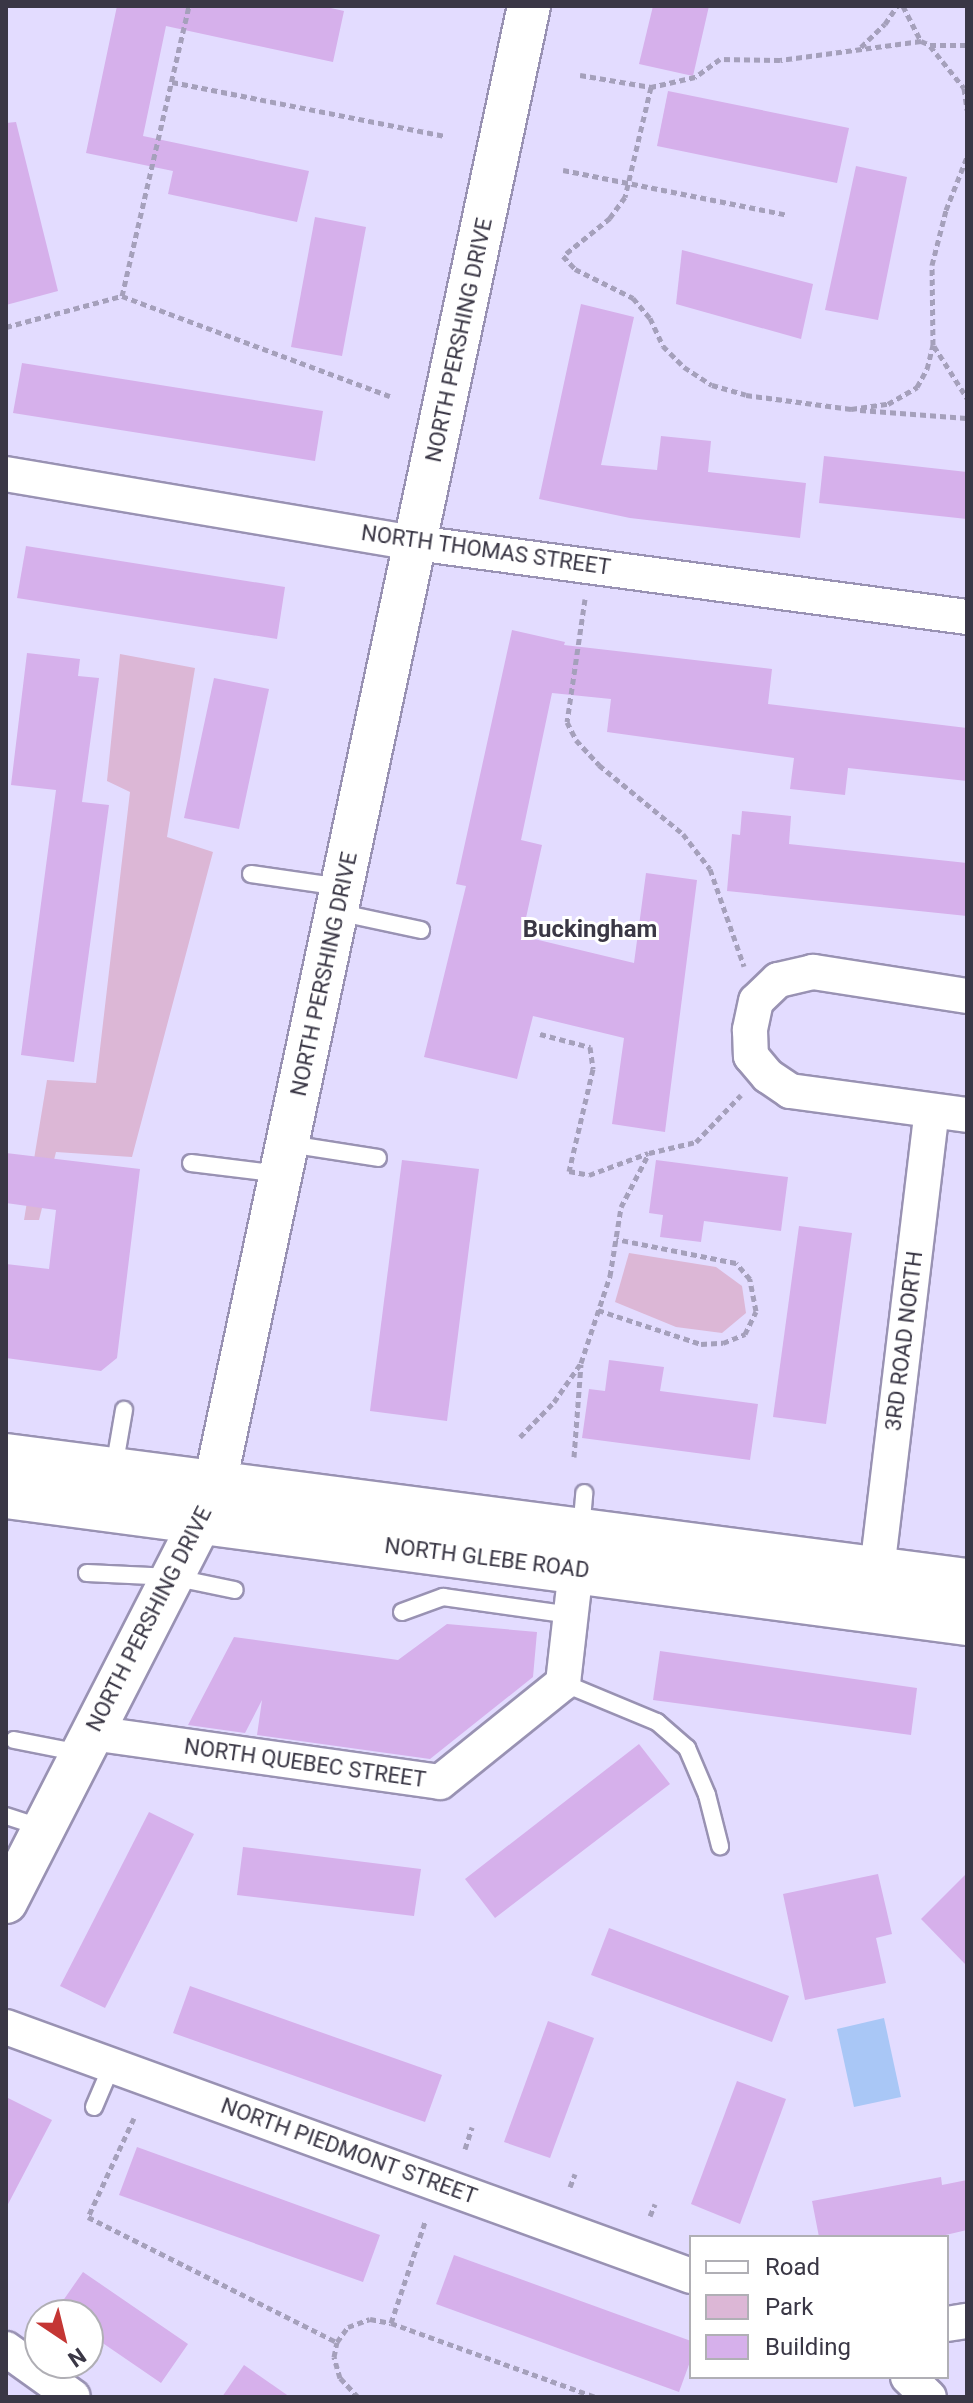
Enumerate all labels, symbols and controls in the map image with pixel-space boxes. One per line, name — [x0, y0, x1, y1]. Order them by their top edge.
street label: NORTH PERSHING DRIVE — [420, 215, 498, 465]
street label: NORTH THOMAS STREET — [359, 519, 613, 581]
street label: NORTH PERSHING DRIVE — [285, 849, 363, 1099]
district label: Buckingham — [523, 916, 657, 944]
street label: 3RD ROAD NORTH — [880, 1250, 928, 1432]
street label: NORTH PERSHING DRIVE — [81, 1502, 217, 1736]
street label: NORTH GLEBE ROAD — [383, 1532, 591, 1584]
street label: NORTH QUEBEC STREET — [182, 1733, 428, 1793]
street label: NORTH PIEDMONT STREET — [217, 2092, 481, 2210]
legend — [689, 2235, 949, 2379]
text: Road — [765, 2253, 820, 2281]
text: Park — [765, 2293, 813, 2321]
north arrow — [24, 2299, 104, 2379]
text: Building — [765, 2333, 851, 2361]
text: N — [63, 2343, 90, 2372]

